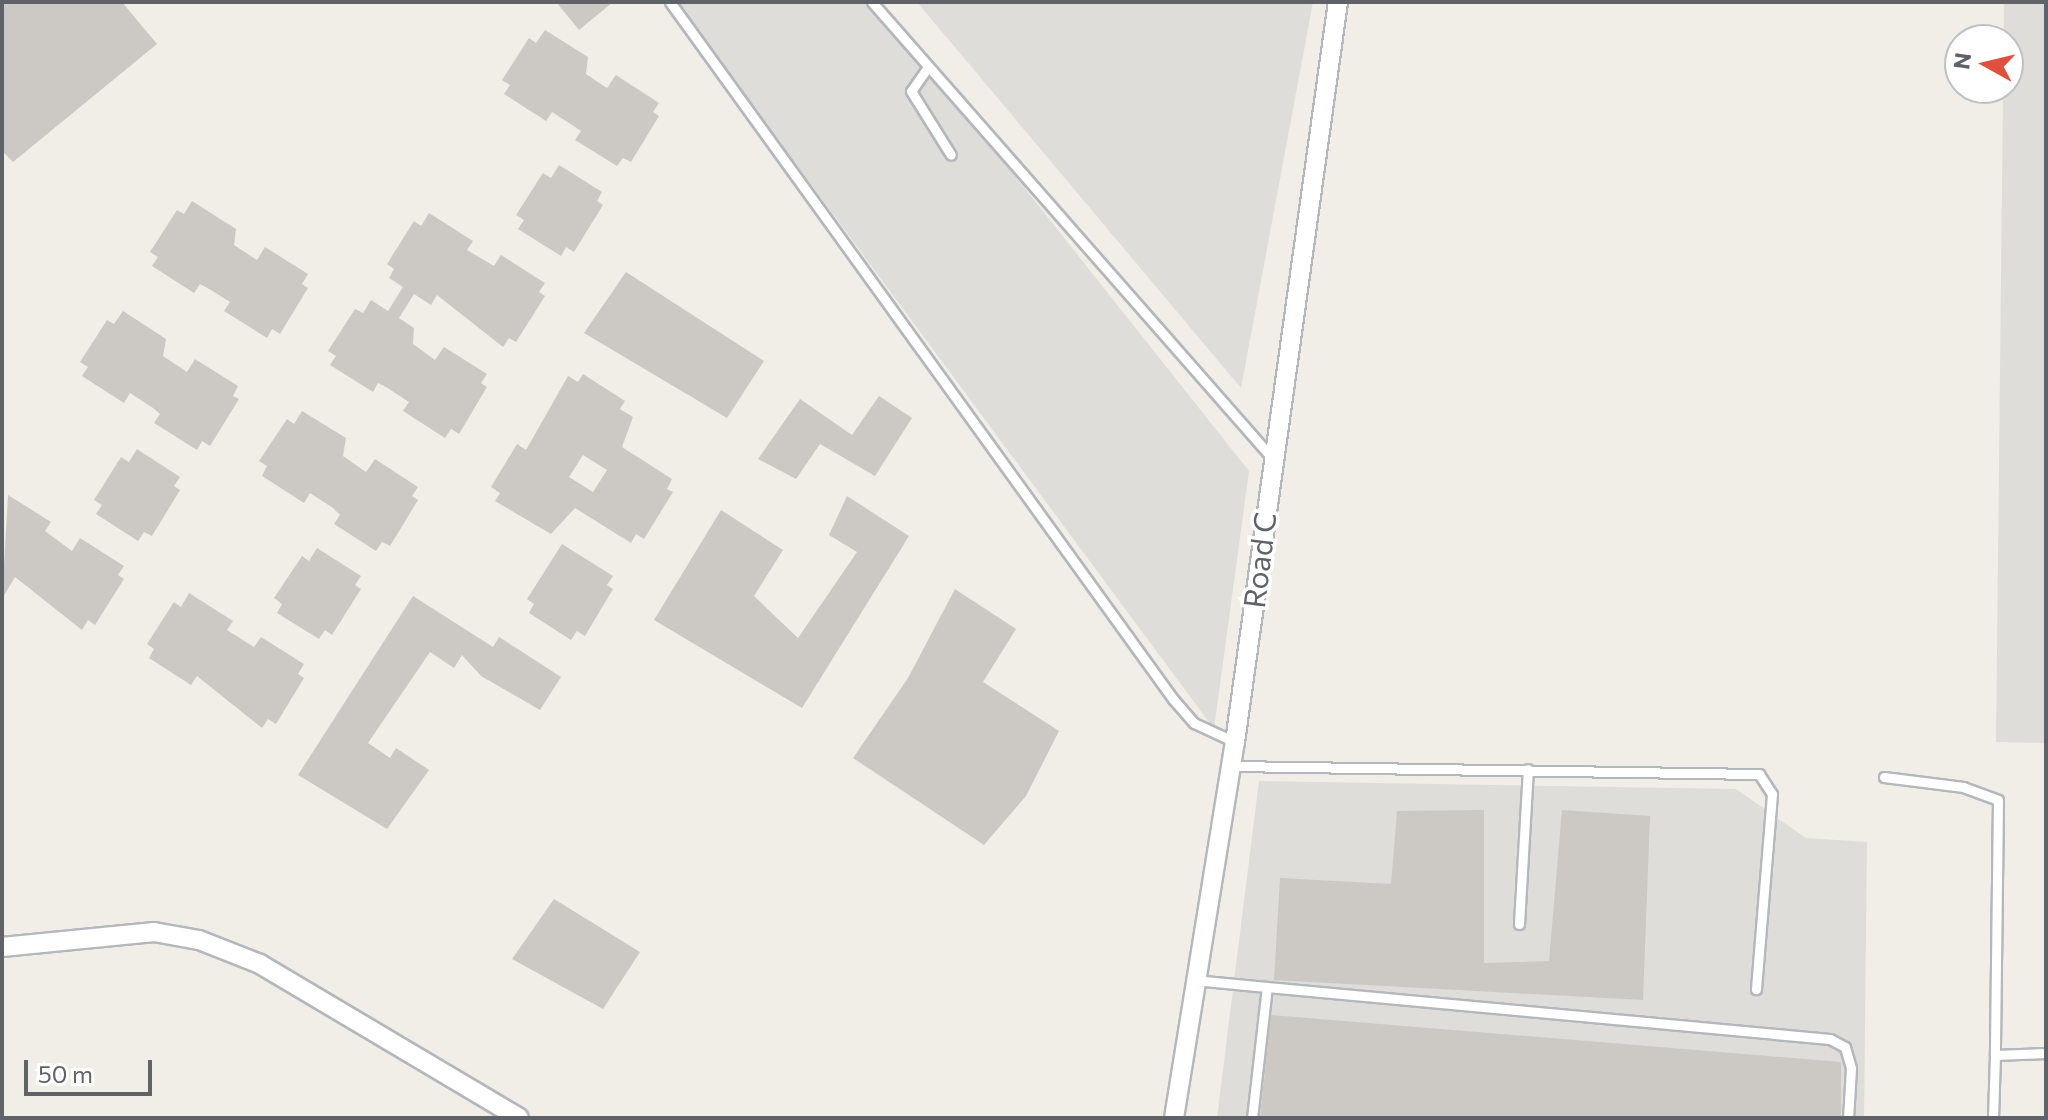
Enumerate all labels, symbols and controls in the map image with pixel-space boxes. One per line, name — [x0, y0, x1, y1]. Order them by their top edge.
north arrow — [1944, 24, 2024, 104]
text: N — [1947, 51, 1976, 71]
street label: Road C — [1235, 510, 1283, 610]
scale bar — [28, 1044, 156, 1094]
text: 50 m — [38, 1059, 93, 1088]

